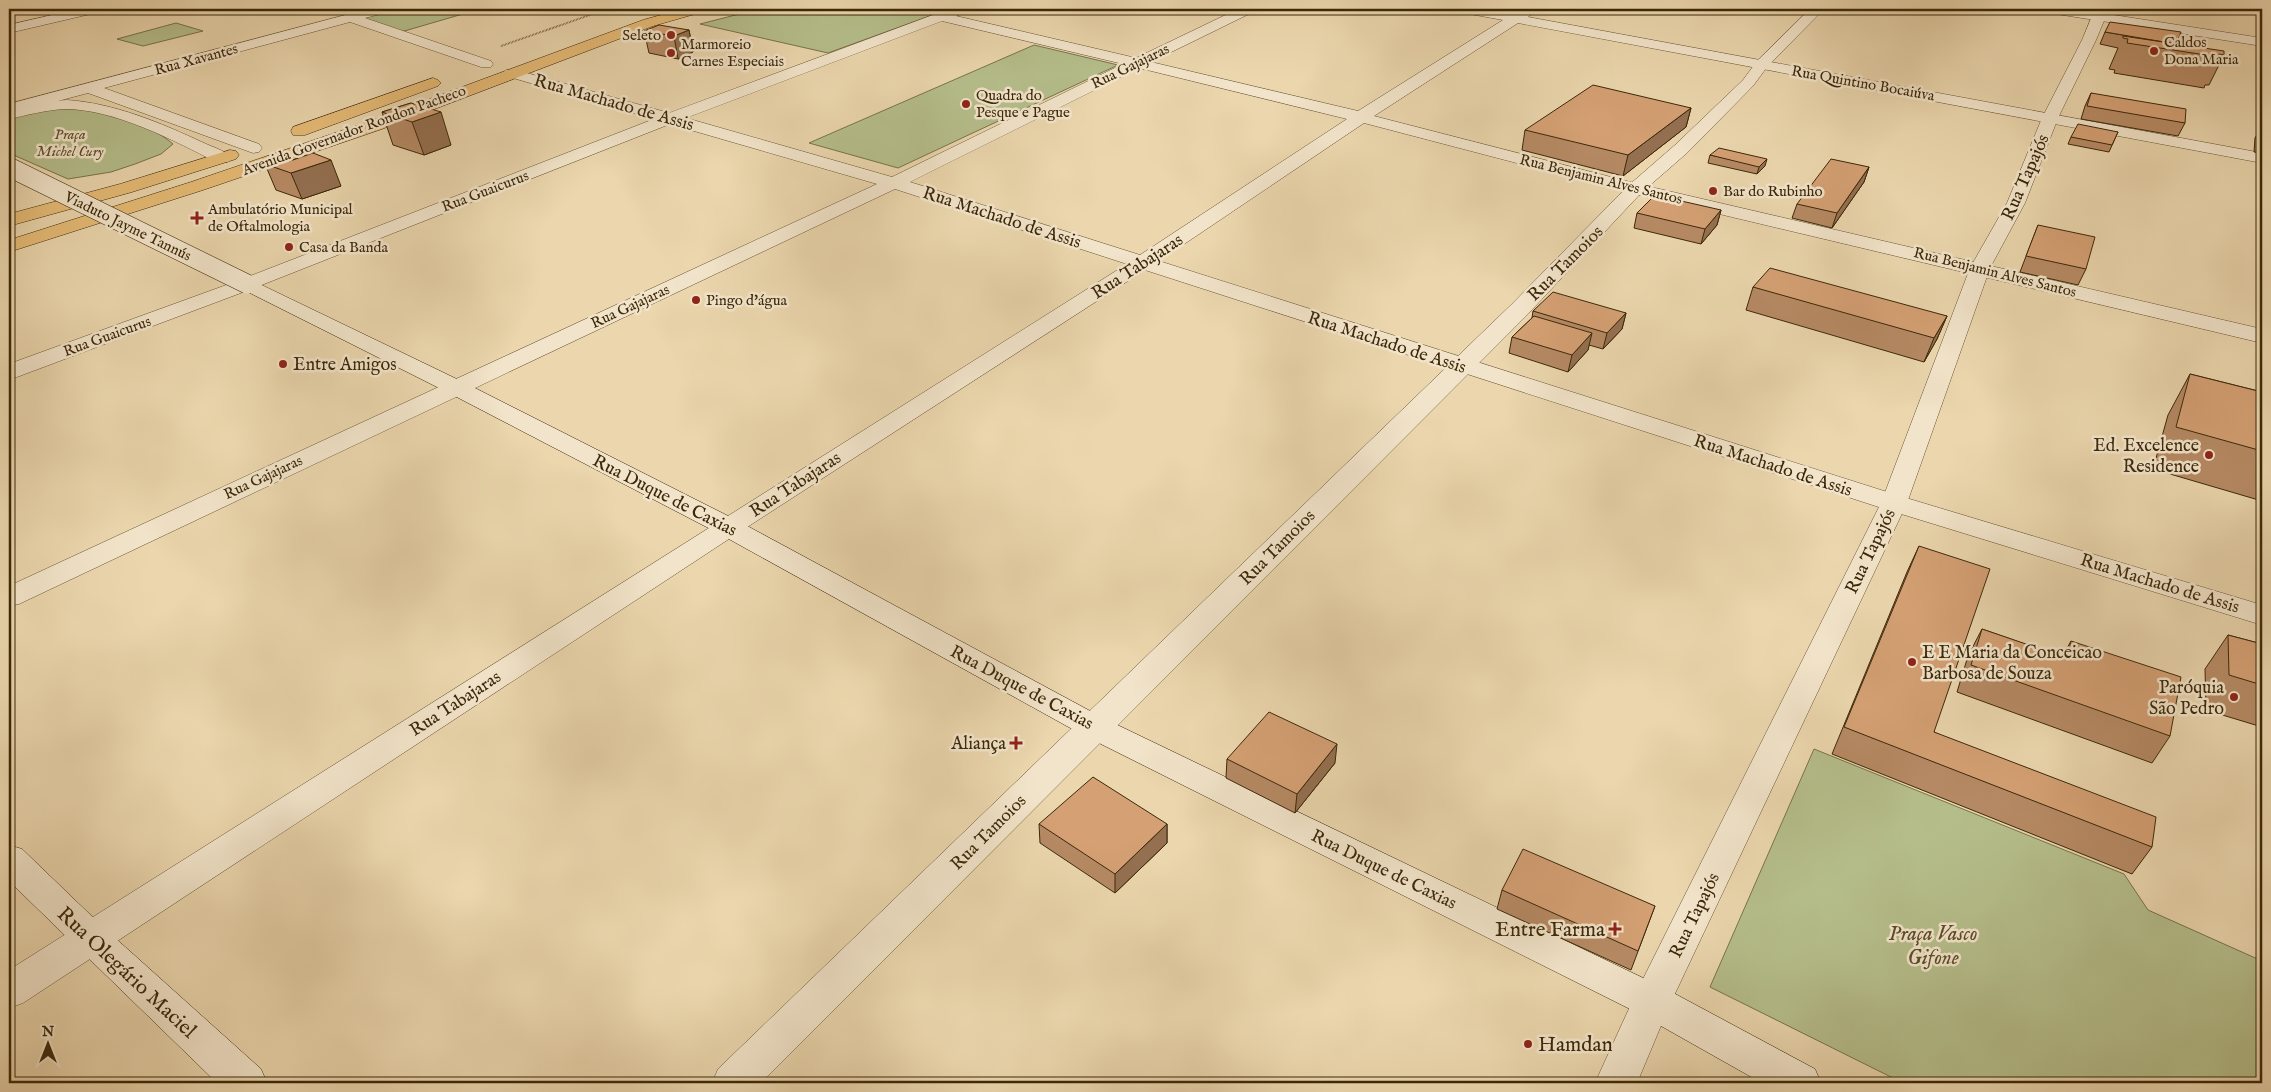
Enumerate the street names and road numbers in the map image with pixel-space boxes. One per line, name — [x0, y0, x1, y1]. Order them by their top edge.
street label: Rua Xavantes — [152, 39, 240, 80]
street label: Rua Gajajaras — [1088, 39, 1172, 94]
street label: Rua Quintino Bocaiúva — [1790, 62, 1937, 106]
street label: Rua Machado de Assis — [531, 70, 696, 137]
street label: Avenida Governador Rondon Pacheco — [239, 81, 469, 180]
street label: Rua Tapajós — [1997, 131, 2056, 224]
street label: Rua Benjamin Alves Santos — [1517, 150, 1684, 209]
street label: Rua Guaicurus — [439, 166, 531, 217]
street label: Rua Machado de Assis — [919, 182, 1084, 255]
street label: Viaduto Jayme Tannús — [60, 187, 194, 265]
street label: Rua Tamoios — [1523, 221, 1609, 307]
street label: Rua Tabajaras — [1088, 229, 1188, 305]
street label: Rua Benjamin Alves Santos — [1911, 243, 2078, 302]
street label: Rua Gajajaras — [588, 280, 673, 333]
street label: Rua Machado de Assis — [1304, 307, 1469, 380]
street label: Rua Guaicurus — [61, 312, 154, 361]
street label: Rua Machado de Assis — [1690, 430, 1855, 503]
street label: Rua Tabajaras — [746, 447, 846, 523]
street label: Rua Duque de Caxias — [588, 450, 740, 543]
street label: Rua Gajajaras — [221, 451, 306, 504]
street label: Rua Tamoios — [1235, 505, 1321, 591]
street label: Rua Tapajós — [1841, 505, 1902, 598]
street label: Rua Machado de Assis — [2077, 549, 2242, 620]
street label: Rua Duque de Caxias — [946, 641, 1097, 736]
street label: Rua Tabajaras — [406, 666, 506, 742]
street label: Rua Tamoios — [946, 790, 1032, 876]
street label: Rua Duque de Caxias — [1307, 825, 1460, 916]
street label: Rua Tapajós — [1665, 869, 1726, 962]
street label: Rua Olegário Maciel — [50, 901, 202, 1045]

